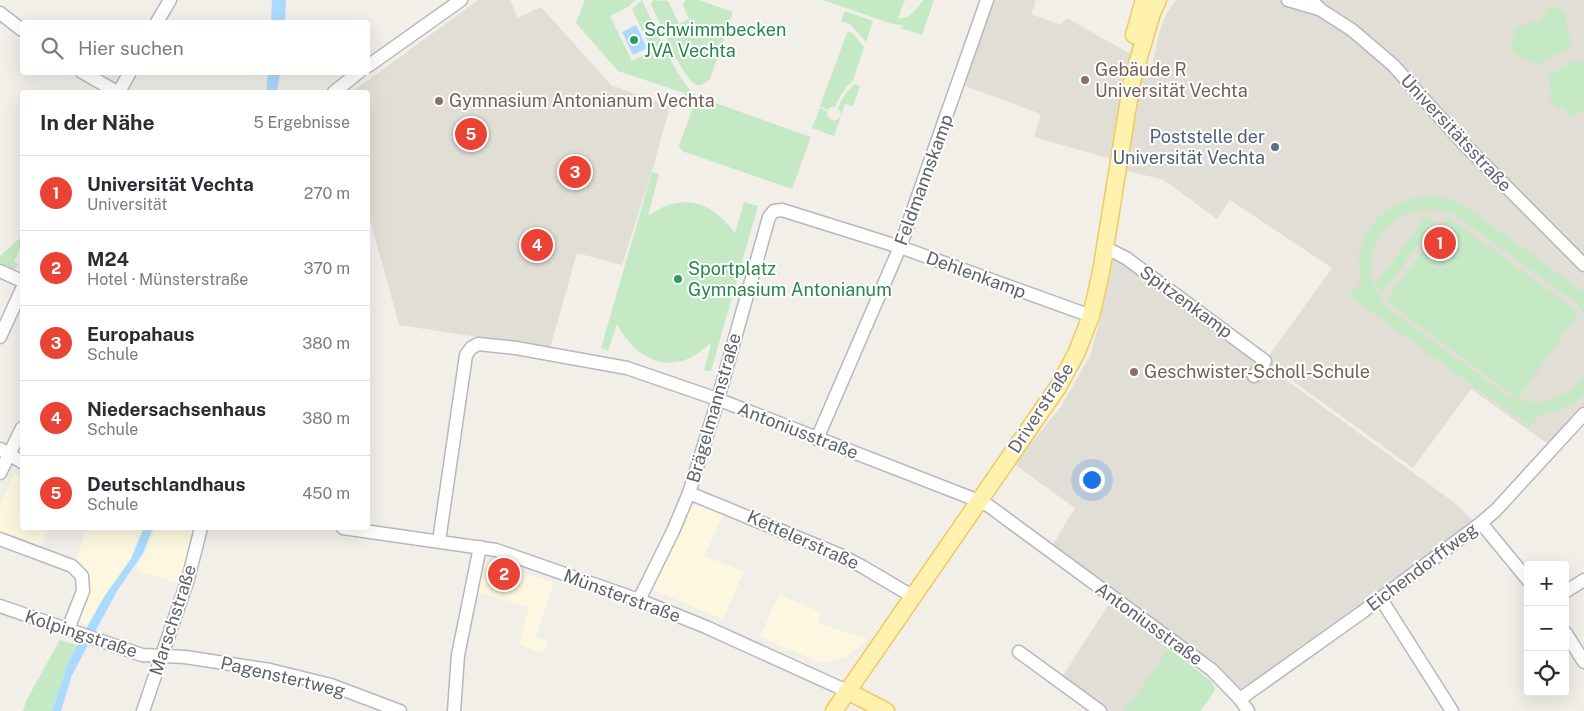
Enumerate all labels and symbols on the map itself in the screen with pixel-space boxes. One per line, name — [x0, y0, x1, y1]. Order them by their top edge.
place label: Schwimmbecken JVA Vechta — [644, 19, 786, 61]
marker: Schwimmbecken JVA Vechta — [628, 34, 640, 46]
place label: Gebäude R Universität Vechta — [1095, 59, 1248, 101]
street label: Universitätsstraße — [1397, 70, 1516, 196]
marker: Gebäude R Universität Vechta — [1079, 74, 1091, 86]
place label: Gymnasium Antonianum Vechta — [449, 90, 715, 111]
marker: Gymnasium Antonianum Vechta — [433, 95, 445, 107]
street label: Feldmannskamp — [890, 111, 957, 248]
pin: 5 — [455, 115, 487, 153]
place label: Poststelle der Universität Vechta — [1112, 126, 1265, 168]
marker: Poststelle der Universität Vechta — [1269, 141, 1281, 153]
pin: 3 — [559, 153, 591, 191]
pin: 1 — [1424, 224, 1456, 262]
pin: 4 — [521, 226, 553, 264]
street label: Dehlenkamp — [923, 247, 1029, 302]
place label: Sportplatz Gymnasium Antonianum — [688, 258, 892, 300]
street label: Spitzenkamp — [1136, 261, 1237, 342]
marker: Sportplatz Gymnasium Antonianum — [672, 273, 684, 285]
street label: Brägelmannstraße — [682, 331, 745, 485]
street label: Driverstraße — [1004, 359, 1078, 457]
place label: Geschwister-Scholl-Schule — [1144, 361, 1370, 382]
marker: Geschwister-Scholl-Schule — [1128, 366, 1140, 378]
street label: Antoniusstraße — [735, 398, 861, 463]
your location — [1079, 467, 1105, 493]
street label: Kettelerstraße — [744, 506, 862, 574]
street label: Eichendorffweg — [1362, 518, 1481, 615]
pin: 2 — [488, 555, 520, 593]
street label: Marschstraße — [145, 562, 200, 678]
street label: Münsterstraße — [561, 565, 684, 626]
street label: Antoniusstraße — [1092, 578, 1207, 670]
street label: Kolpingstraße — [22, 605, 140, 662]
street label: Pagenstertweg — [219, 652, 348, 701]

